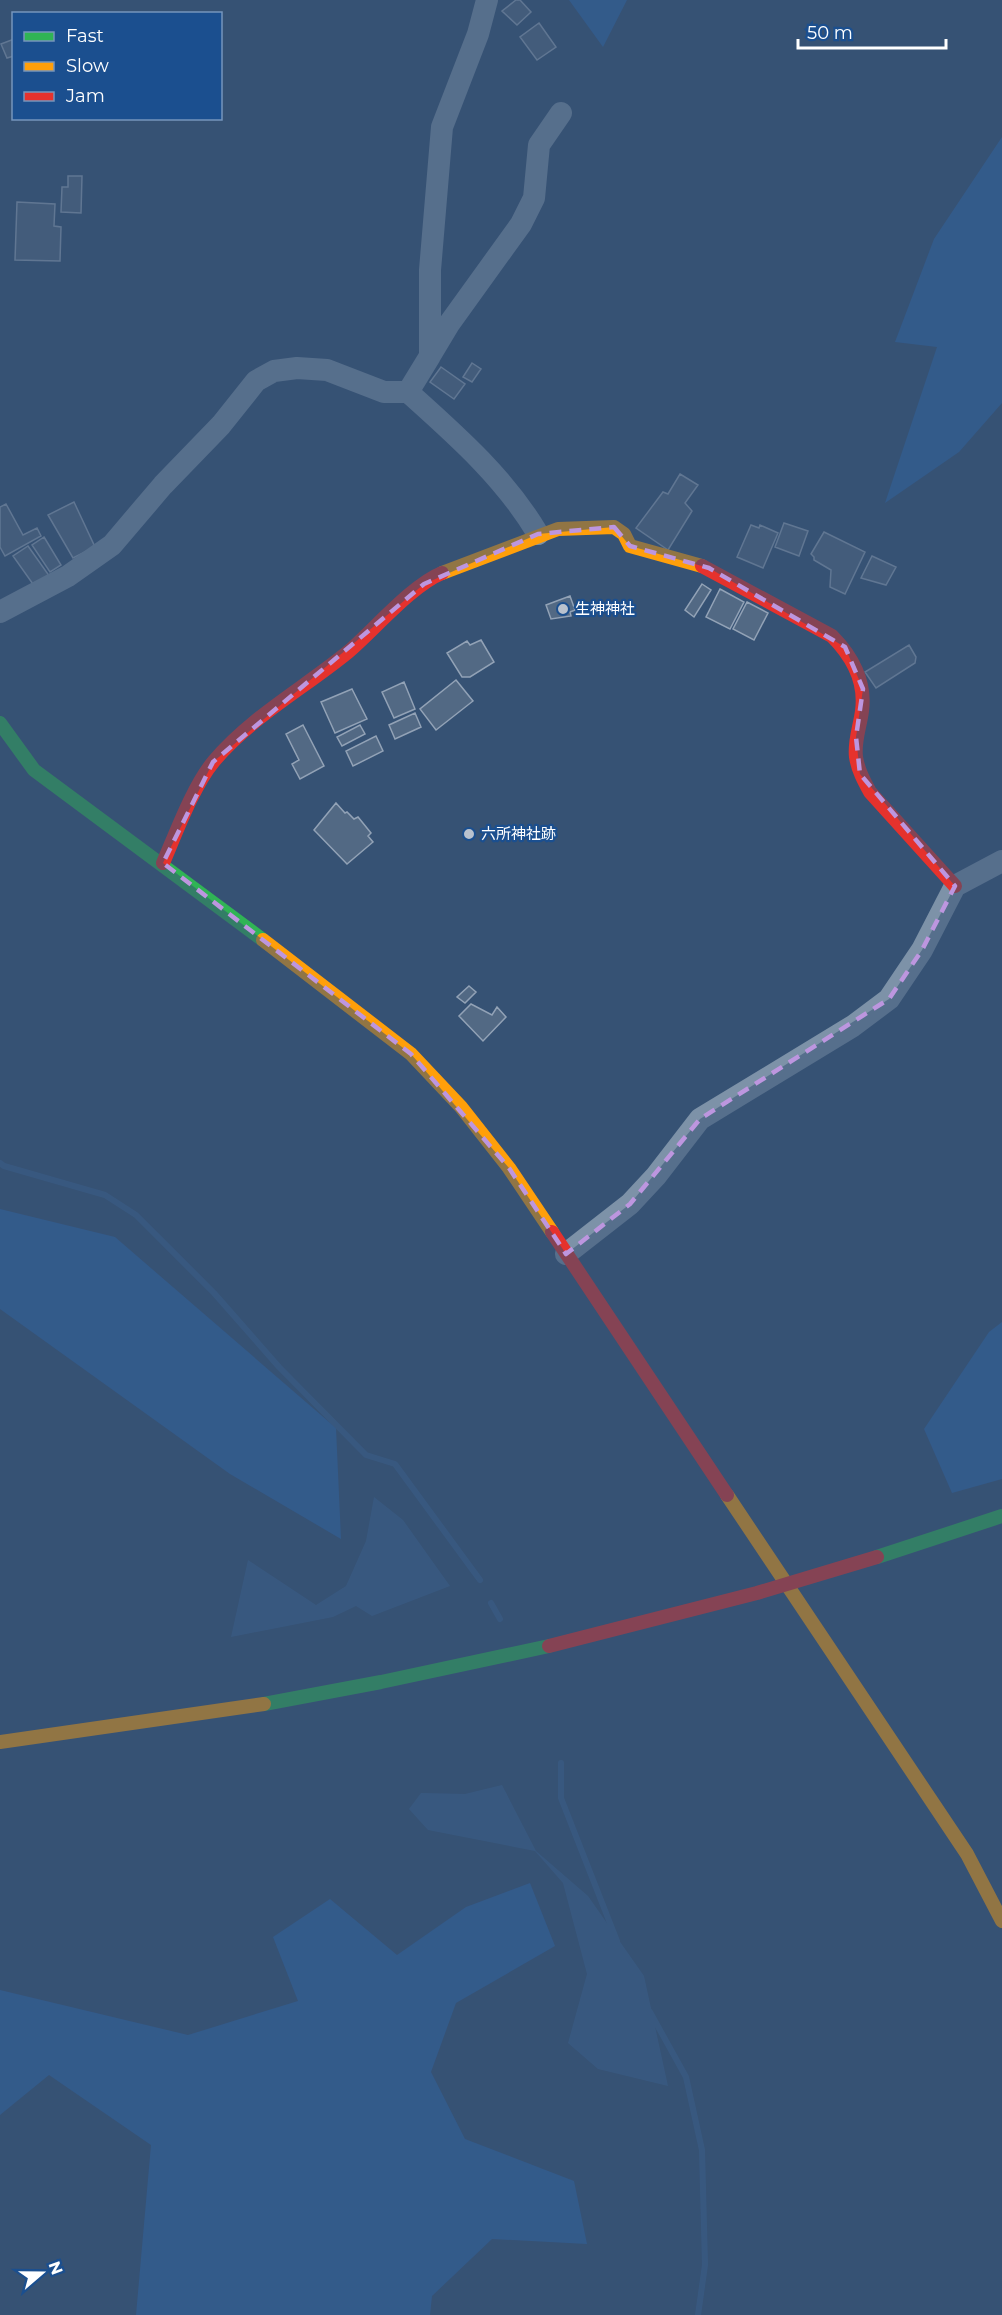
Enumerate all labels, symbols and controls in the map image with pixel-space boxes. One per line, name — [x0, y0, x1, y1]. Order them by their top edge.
legend — [12, 12, 222, 120]
scale bar — [798, 12, 946, 50]
text: 50 m — [807, 22, 853, 44]
text: Fast — [66, 25, 104, 47]
text: Slow — [66, 55, 109, 77]
text: Jam — [65, 85, 105, 107]
place label: 生神神社 — [575, 599, 635, 618]
marker: 生神神社 — [556, 602, 570, 616]
place label: 六所神社跡 — [481, 824, 556, 843]
marker: 六所神社跡 — [462, 827, 476, 841]
north arrow — [12, 2243, 72, 2303]
text: N — [44, 2259, 67, 2277]

